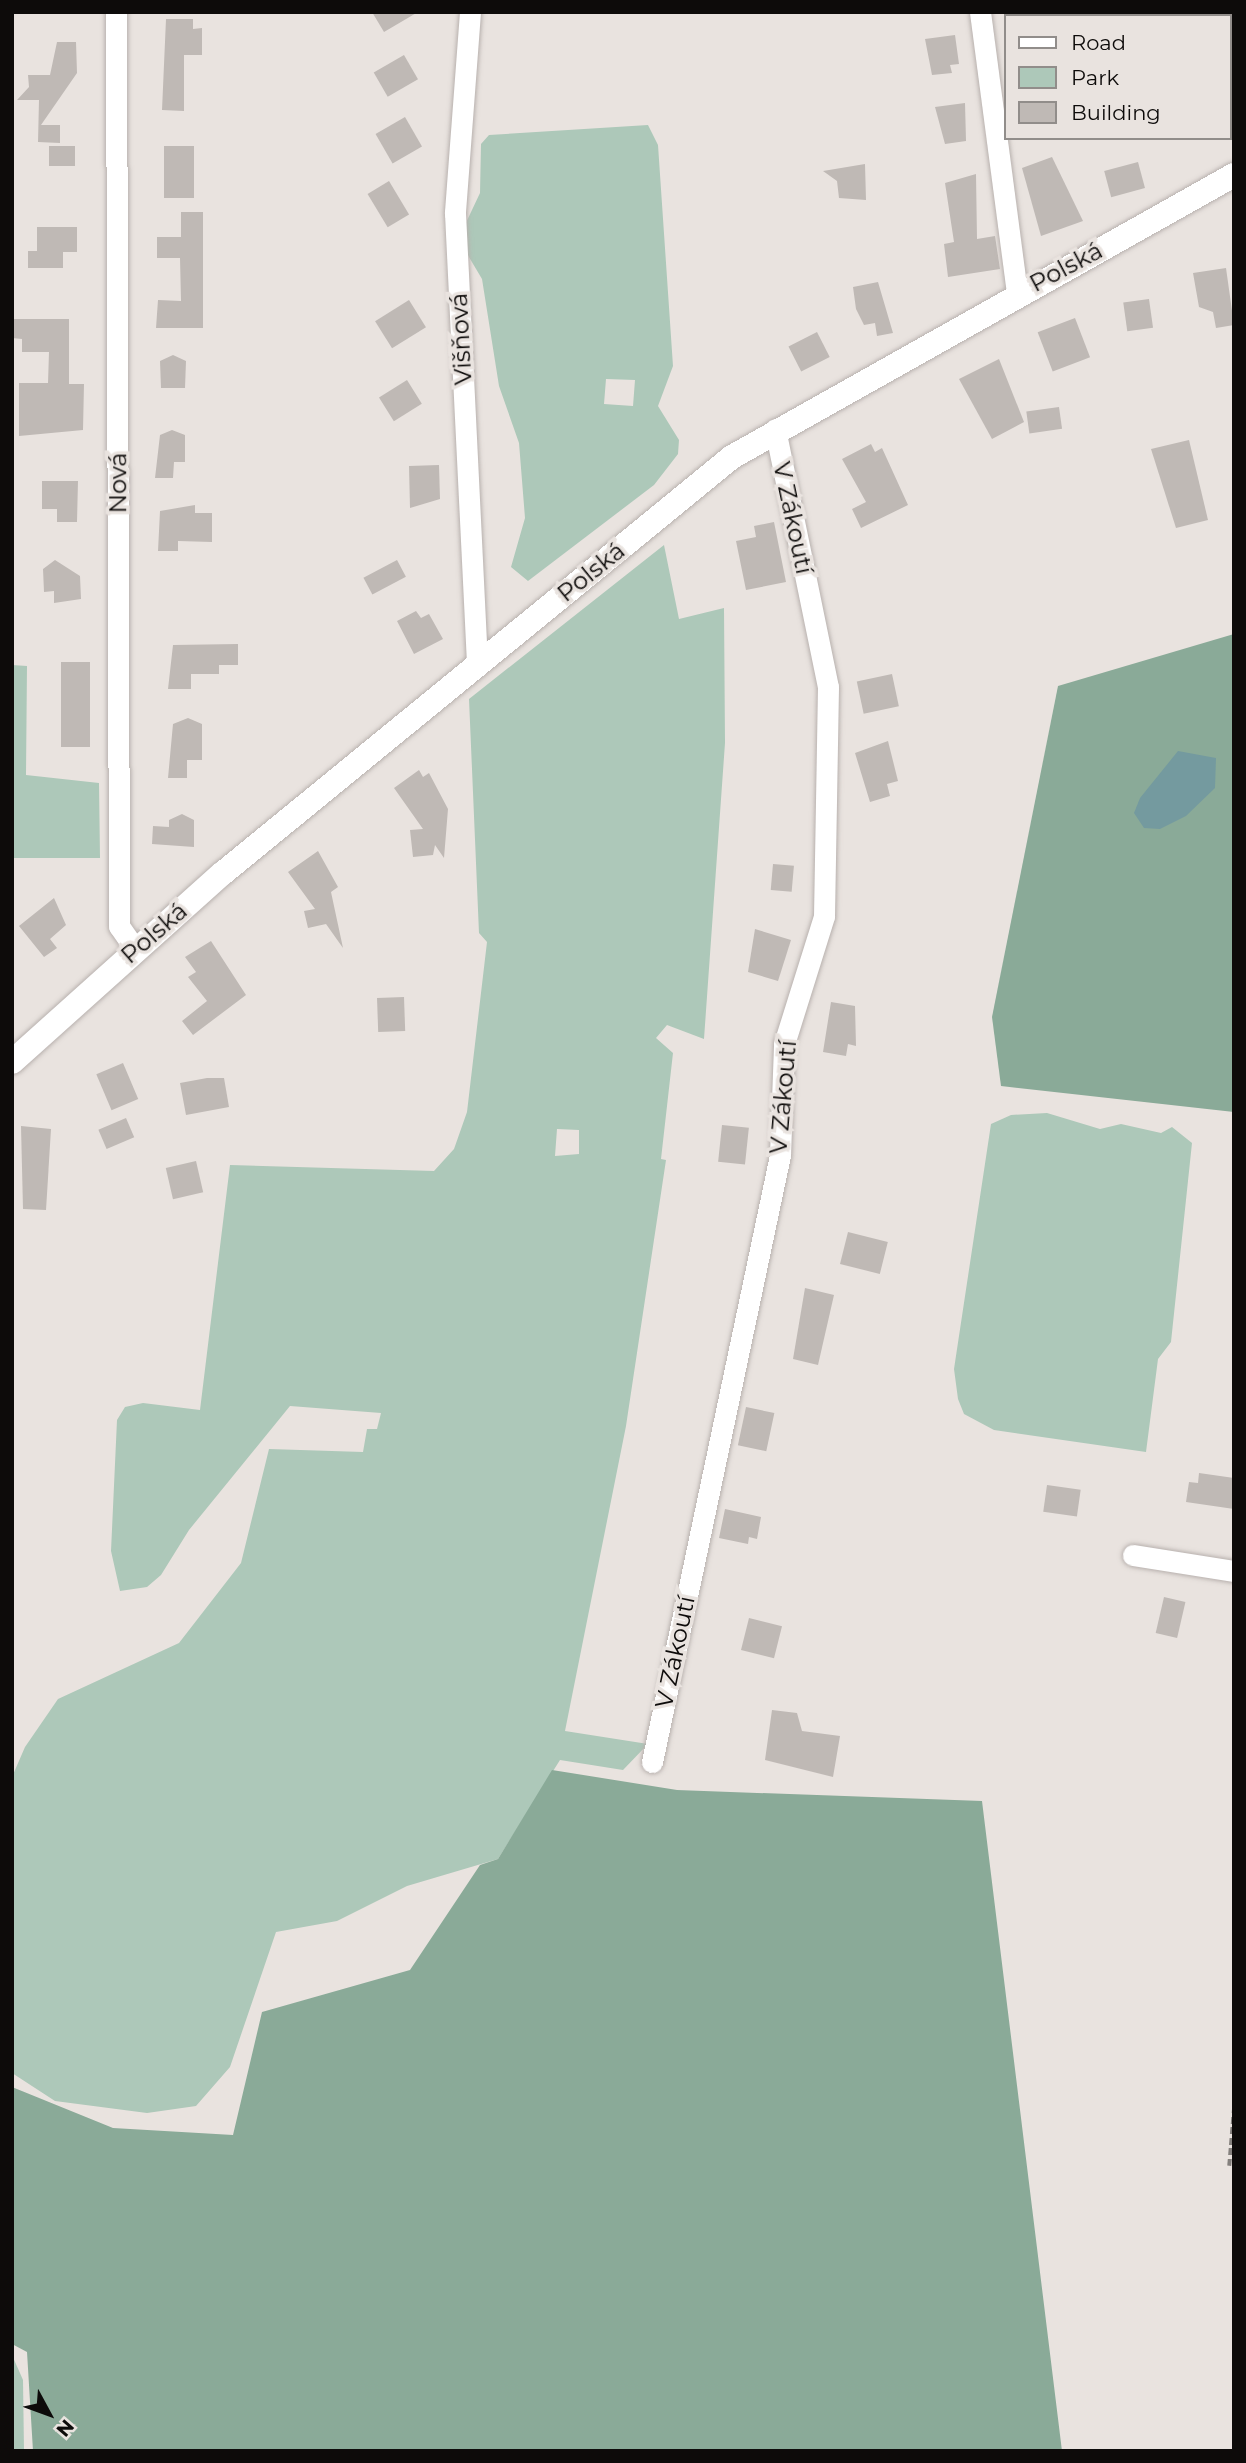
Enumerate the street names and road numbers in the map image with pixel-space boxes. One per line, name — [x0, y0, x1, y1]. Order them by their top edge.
street label: Polská — [1025, 236, 1107, 298]
street label: Višňová — [444, 292, 478, 386]
street label: Nová — [104, 453, 132, 513]
street label: V Zákoutí — [767, 459, 819, 577]
street label: Polská — [551, 536, 631, 608]
street label: Polská — [115, 896, 193, 970]
street label: V Zákoutí — [764, 1039, 802, 1155]
street label: V Zákoutí — [649, 1593, 701, 1711]

